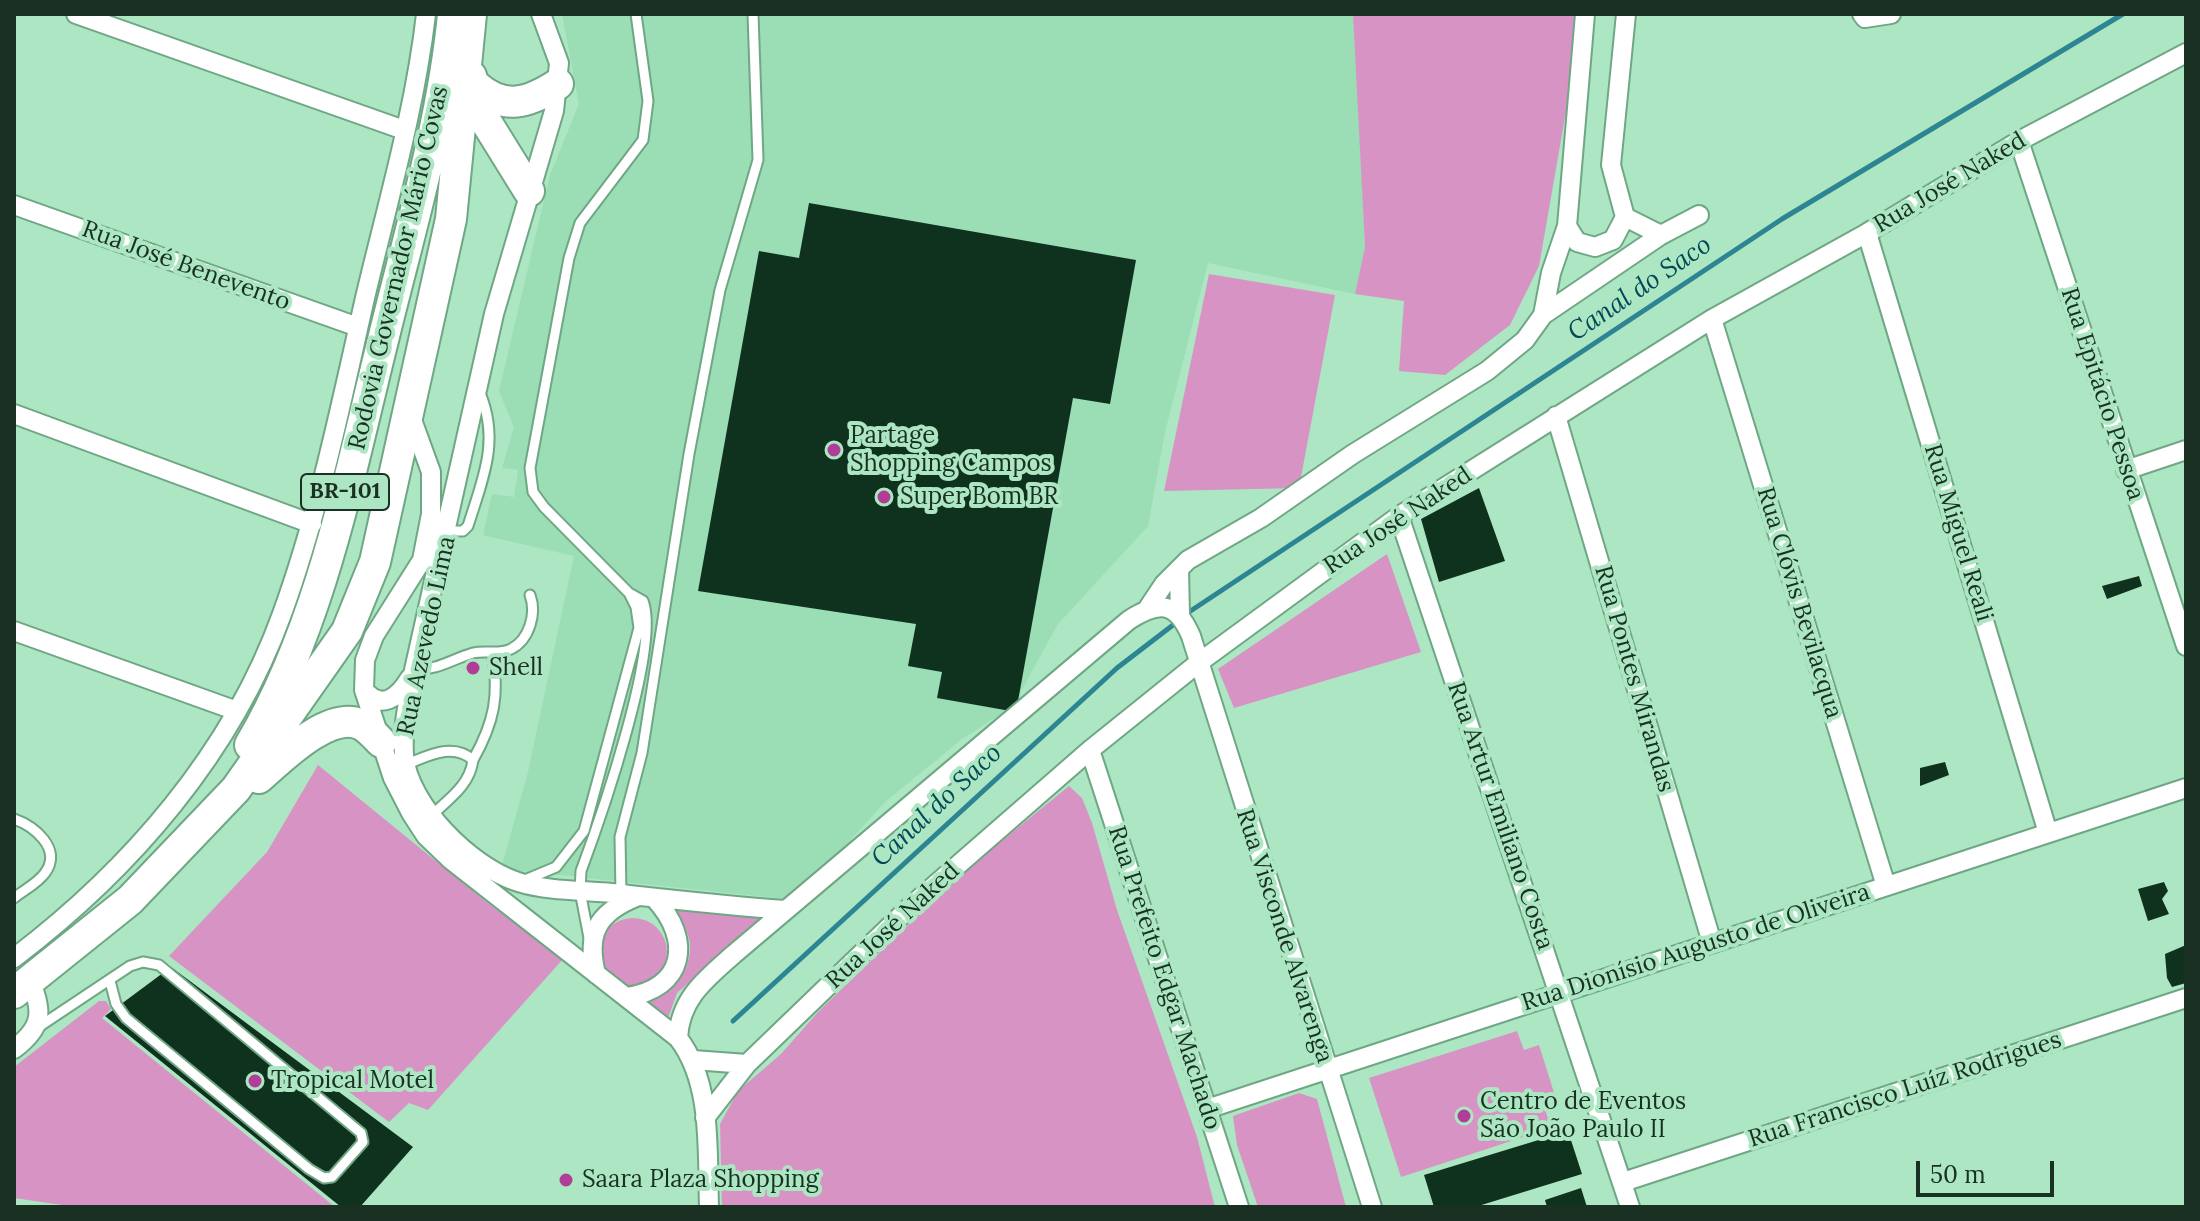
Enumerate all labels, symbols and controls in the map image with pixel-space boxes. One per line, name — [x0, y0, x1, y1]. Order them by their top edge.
street label: Rodovia Governador Mário Covas — [343, 83, 455, 453]
street label: Rua José Naked — [1869, 126, 2031, 240]
street label: Rua José Benevento — [78, 215, 294, 317]
water label: Canal do Saco — [1562, 230, 1718, 348]
street label: Rua Epitácio Pessoa — [2054, 284, 2150, 504]
place label: Partage Shopping Campos — [850, 422, 1052, 478]
marker: Partage Shopping Campos — [825, 441, 843, 459]
street label: Rua Miguel Reali — [1917, 441, 1999, 625]
street label: Rua José Naked — [1319, 461, 1477, 581]
road number: BR-101 — [301, 474, 389, 510]
place label: Super Bom BR — [900, 483, 1058, 511]
street label: Rua Clóvis Bevilacqua — [1750, 484, 1848, 722]
marker: Super Bom BR — [875, 488, 893, 506]
street label: Rua Azevedo Lima — [392, 534, 462, 738]
street label: Rua Pontes Mirandas — [1588, 562, 1680, 796]
place label: Shell — [489, 654, 543, 682]
marker: Shell — [464, 659, 482, 677]
street label: Rua Artur Emiliano Costa — [1441, 678, 1559, 954]
water label: Canal do Saco — [866, 738, 1008, 874]
street label: Rua Visconde Alvarenga — [1229, 805, 1339, 1067]
street label: Rua Prefeito Edgar Machado — [1101, 823, 1227, 1133]
street label: Rua José Naked — [820, 857, 966, 995]
street label: Rua Dionísio Augusto de Oliveira — [1518, 878, 1874, 1018]
street label: Rua Francisco Luíz Rodrigues — [1745, 1026, 2065, 1154]
place label: Tropical Motel — [271, 1067, 434, 1095]
marker: Tropical Motel — [246, 1072, 264, 1090]
place label: Centro de Eventos São João Paulo II — [1480, 1088, 1686, 1144]
marker: Centro de Eventos São João Paulo II — [1455, 1107, 1473, 1125]
scale bar — [1920, 1145, 2058, 1195]
text: 50 m — [1930, 1159, 1986, 1190]
place label: Saara Plaza Shopping — [582, 1166, 819, 1194]
marker: Saara Plaza Shopping — [557, 1171, 575, 1189]

